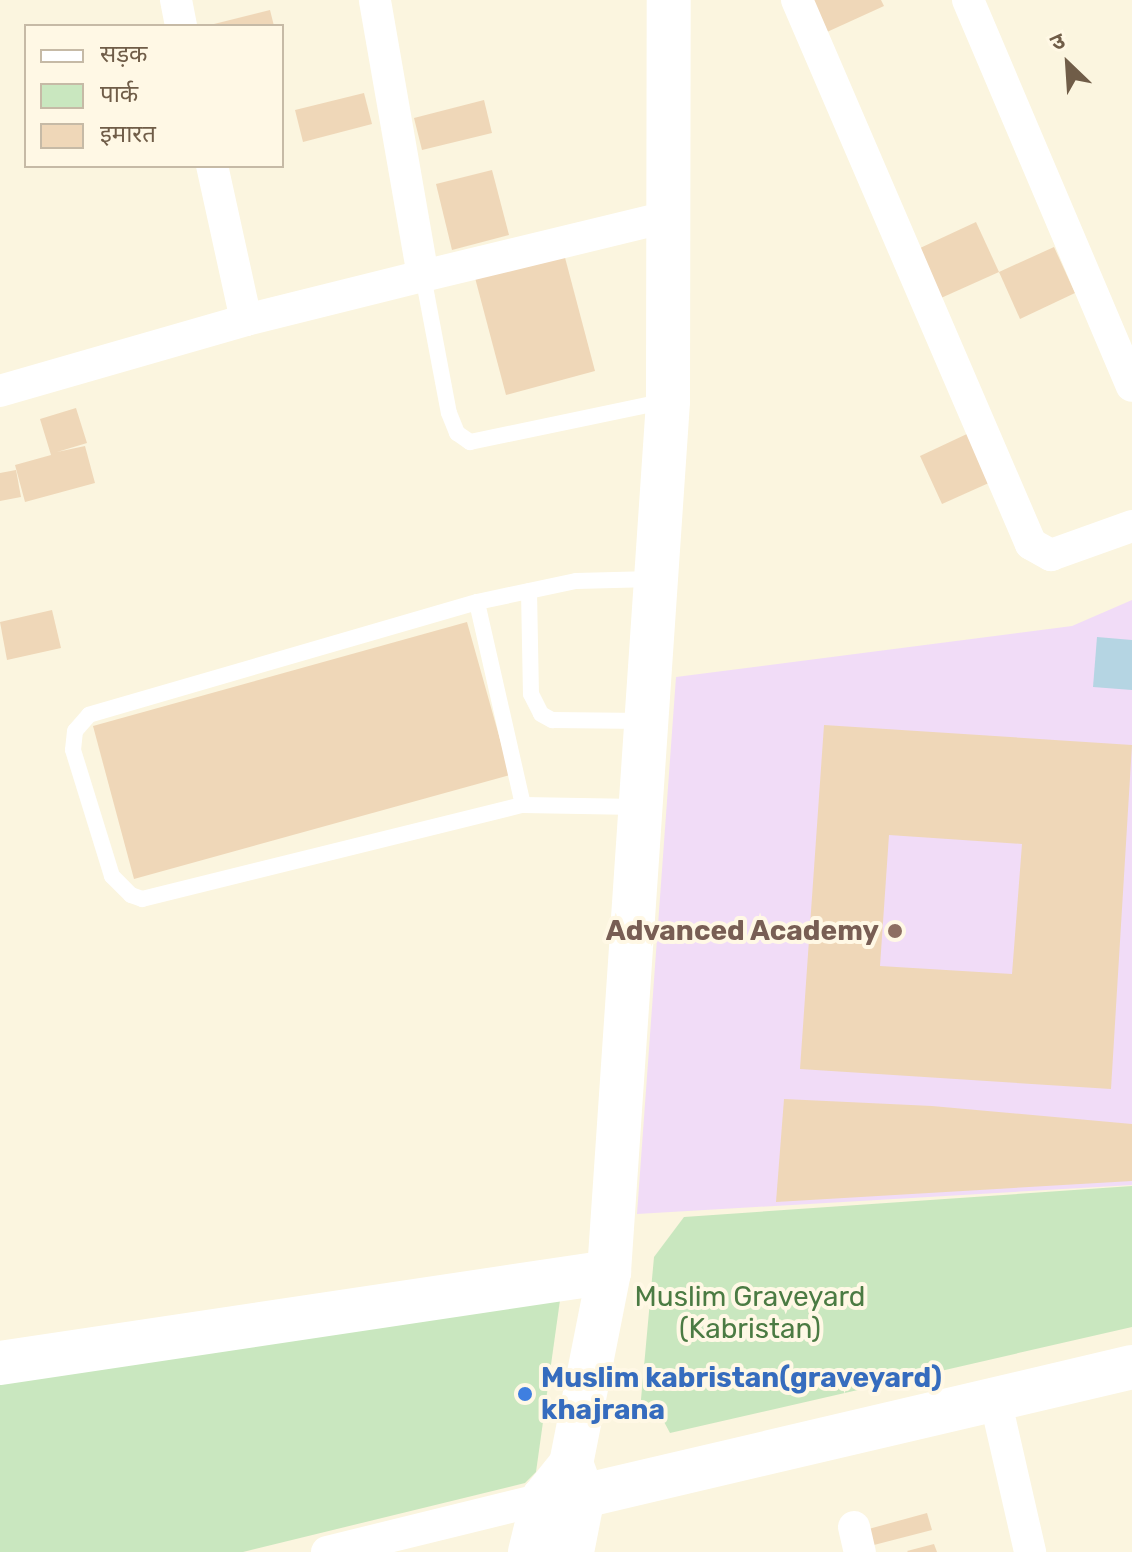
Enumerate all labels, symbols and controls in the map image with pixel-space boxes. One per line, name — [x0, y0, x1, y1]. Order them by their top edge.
legend — [24, 24, 284, 168]
north arrow — [1028, 24, 1108, 104]
text: उ — [1046, 27, 1069, 57]
text: सड़क — [100, 40, 148, 68]
text: पार्क — [100, 80, 138, 108]
text: इमारत — [100, 120, 156, 148]
place label: Advanced Academy — [605, 914, 879, 948]
marker: Advanced Academy — [886, 922, 904, 940]
park label: Muslim Graveyard (Kabristan) — [635, 1280, 865, 1346]
place label: Muslim kabristan(graveyard) khajrana — [541, 1361, 942, 1427]
marker: Muslim kabristan(graveyard) khajrana — [516, 1385, 534, 1403]

